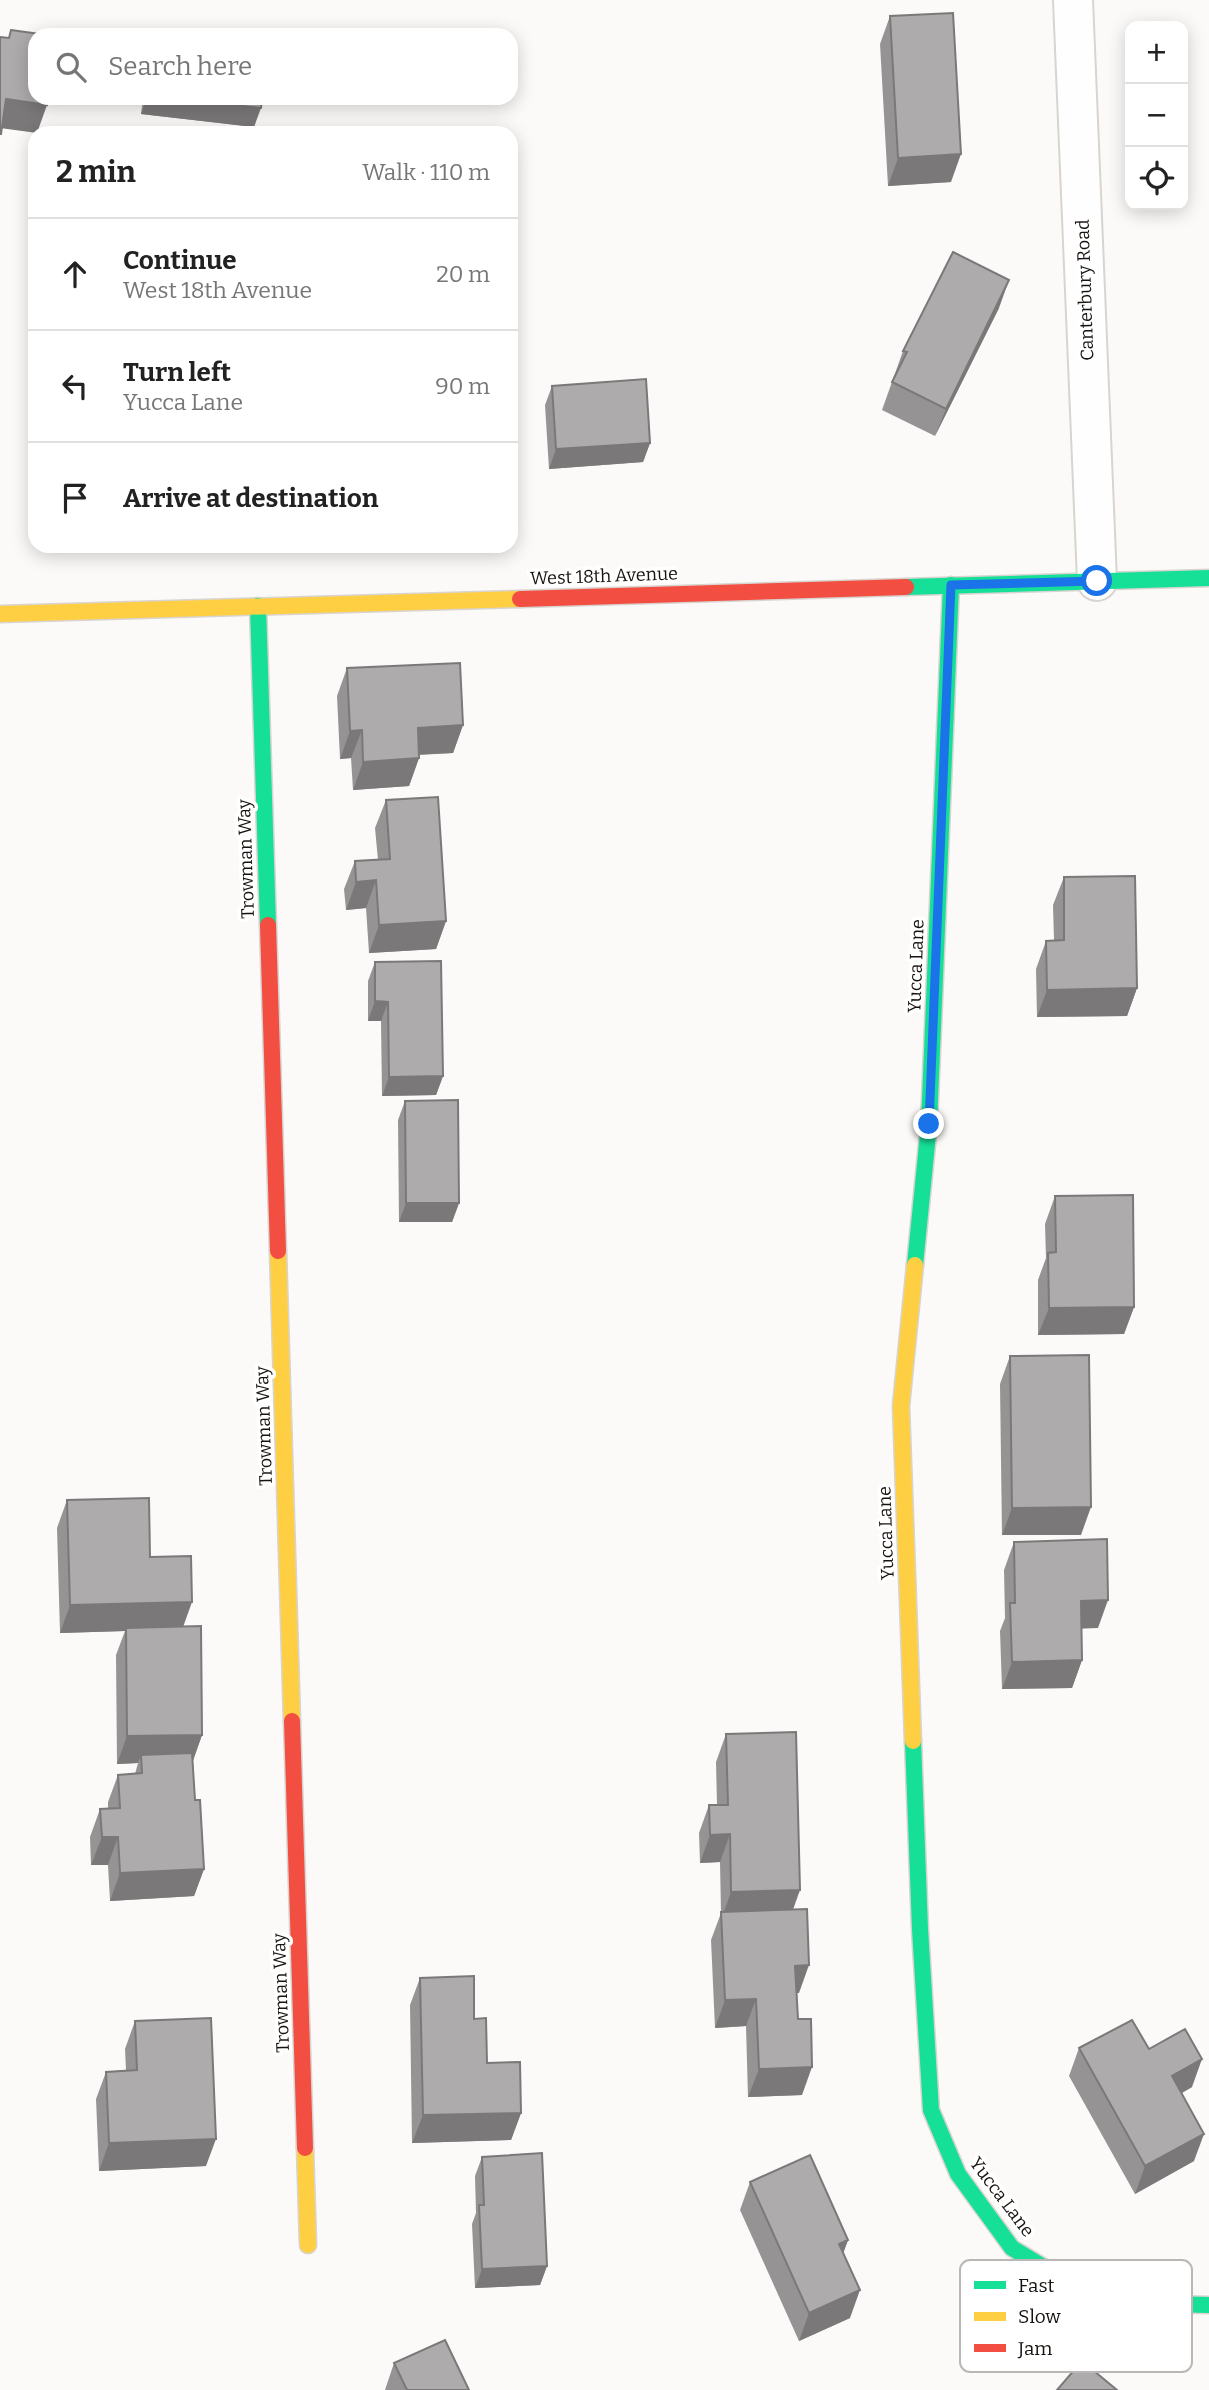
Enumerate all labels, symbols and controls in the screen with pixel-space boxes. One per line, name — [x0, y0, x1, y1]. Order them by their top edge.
map controls — [1125, 21, 1188, 210]
button: + — [1125, 21, 1188, 84]
search box — [28, 28, 518, 105]
icon: search — [52, 48, 90, 86]
text: Search here — [108, 51, 252, 82]
button: − — [1125, 84, 1188, 147]
button: locate — [1125, 147, 1188, 210]
text: 2 min — [56, 154, 136, 190]
text: Walk · 110 m — [362, 158, 490, 186]
street label: Canterbury Road — [1072, 219, 1098, 361]
text: Continue — [123, 245, 237, 276]
icon: ahead — [56, 255, 94, 293]
text: 20 m — [436, 260, 490, 288]
text: West 18th Avenue — [123, 276, 312, 304]
text: Turn left — [123, 357, 231, 388]
icon: left — [56, 367, 94, 405]
text: 90 m — [435, 372, 490, 400]
text: Yucca Lane — [123, 388, 243, 416]
icon: arrive — [56, 479, 94, 517]
text: Arrive at destination — [123, 483, 378, 514]
street label: West 18th Avenue — [530, 562, 678, 590]
route start — [1081, 565, 1112, 596]
street label: Trowman Way — [233, 798, 259, 919]
street label: Yucca Lane — [903, 919, 929, 1013]
route end — [913, 1108, 944, 1139]
street label: Trowman Way — [251, 1365, 277, 1486]
street label: Yucca Lane — [873, 1486, 899, 1580]
street label: Trowman Way — [268, 1932, 294, 2053]
street label: Yucca Lane — [965, 2153, 1039, 2241]
legend — [960, 2260, 1192, 2372]
text: Fast — [1018, 2274, 1055, 2297]
text: Slow — [1018, 2305, 1061, 2328]
text: Jam — [1017, 2337, 1052, 2360]

